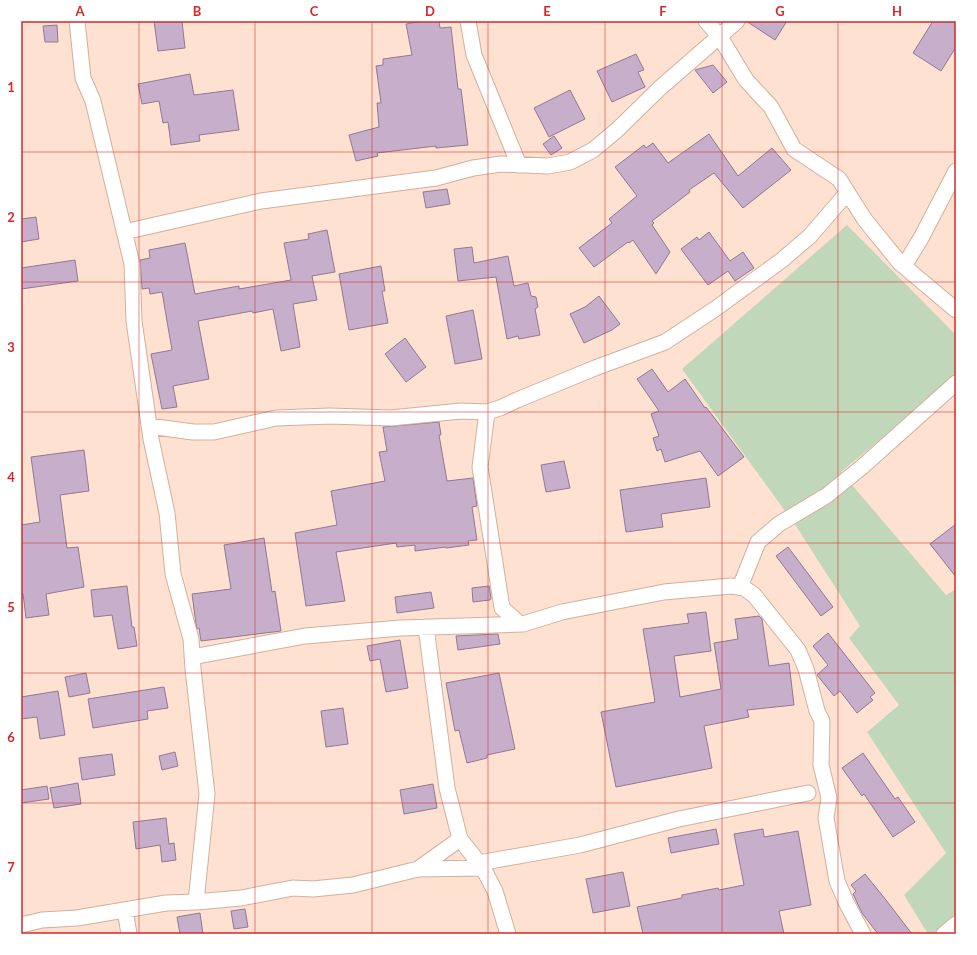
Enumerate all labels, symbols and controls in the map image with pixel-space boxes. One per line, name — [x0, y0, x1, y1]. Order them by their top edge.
text: A — [74, 3, 85, 19]
text: B — [193, 3, 202, 19]
text: C — [310, 3, 319, 19]
text: D — [425, 3, 435, 19]
text: E — [543, 3, 551, 19]
text: F — [659, 3, 667, 19]
text: G — [775, 3, 785, 19]
text: H — [892, 3, 902, 19]
text: 1 — [7, 79, 15, 95]
text: 2 — [7, 209, 15, 225]
text: 3 — [7, 339, 15, 355]
text: 4 — [7, 469, 15, 485]
text: 5 — [7, 599, 15, 615]
text: 6 — [7, 729, 15, 745]
text: 7 — [7, 859, 15, 875]

